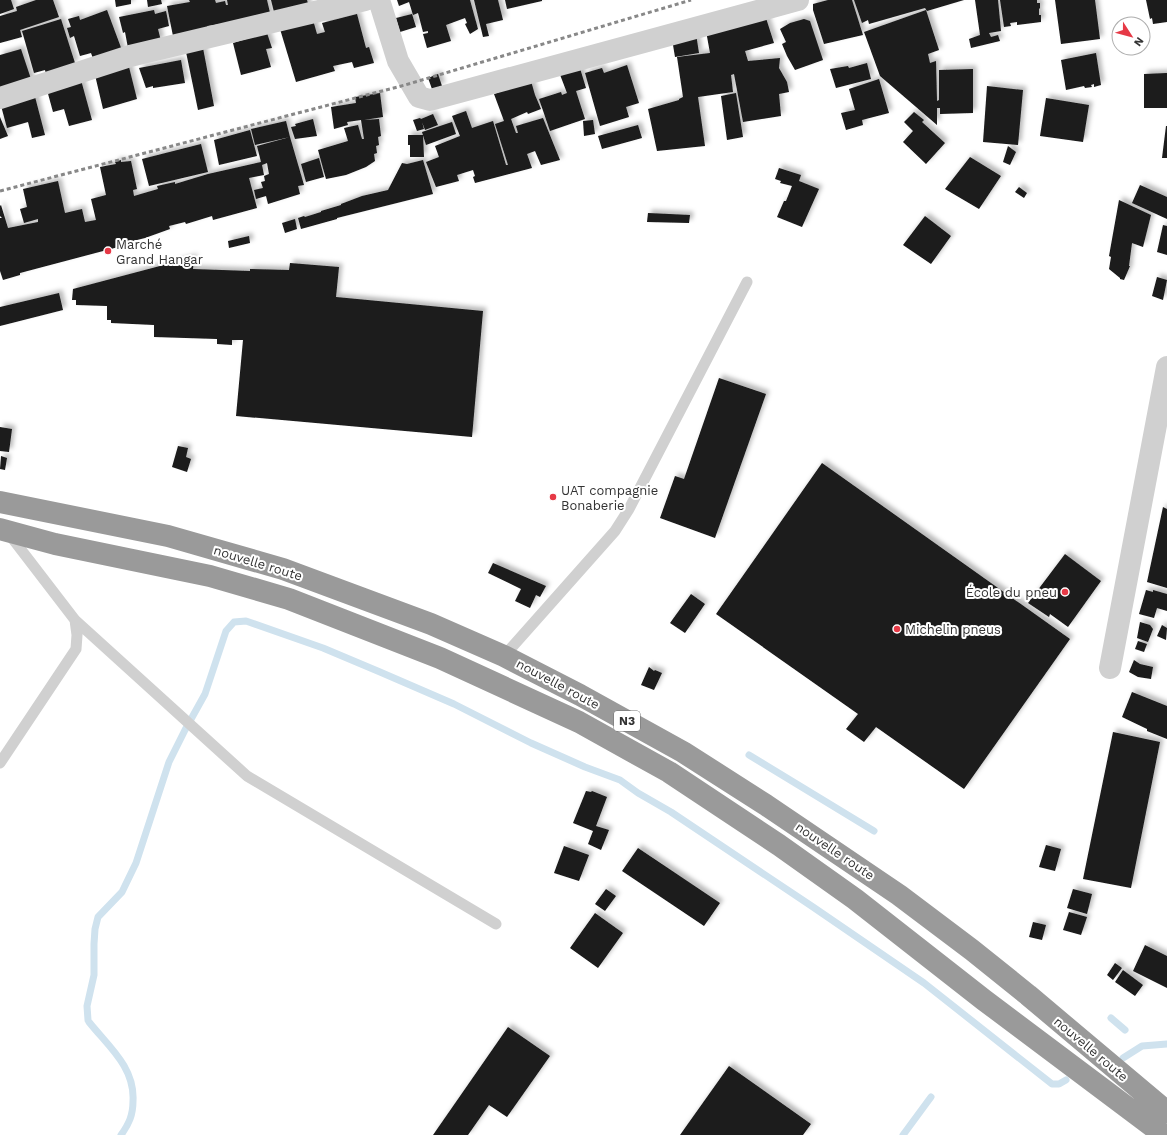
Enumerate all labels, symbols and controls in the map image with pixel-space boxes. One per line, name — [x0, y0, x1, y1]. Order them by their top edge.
north arrow — [1111, 16, 1151, 56]
text: N — [1131, 34, 1146, 49]
place label: Marché Grand Hangar — [116, 237, 203, 267]
marker: Marché Grand Hangar — [103, 246, 113, 256]
place label: UAT compagnie Bonaberie — [561, 483, 658, 513]
marker: UAT compagnie Bonaberie — [548, 492, 558, 502]
street label: nouvelle route — [212, 542, 304, 584]
place label: École du pneu — [966, 584, 1057, 600]
marker: École du pneu — [1060, 587, 1070, 597]
place label: Michelin pneus — [905, 622, 1001, 637]
marker: Michelin pneus — [892, 624, 902, 634]
street label: nouvelle route — [514, 656, 602, 712]
road number: N3 — [614, 711, 640, 731]
street label: nouvelle route — [793, 819, 877, 883]
street label: nouvelle route — [1051, 1014, 1131, 1084]

